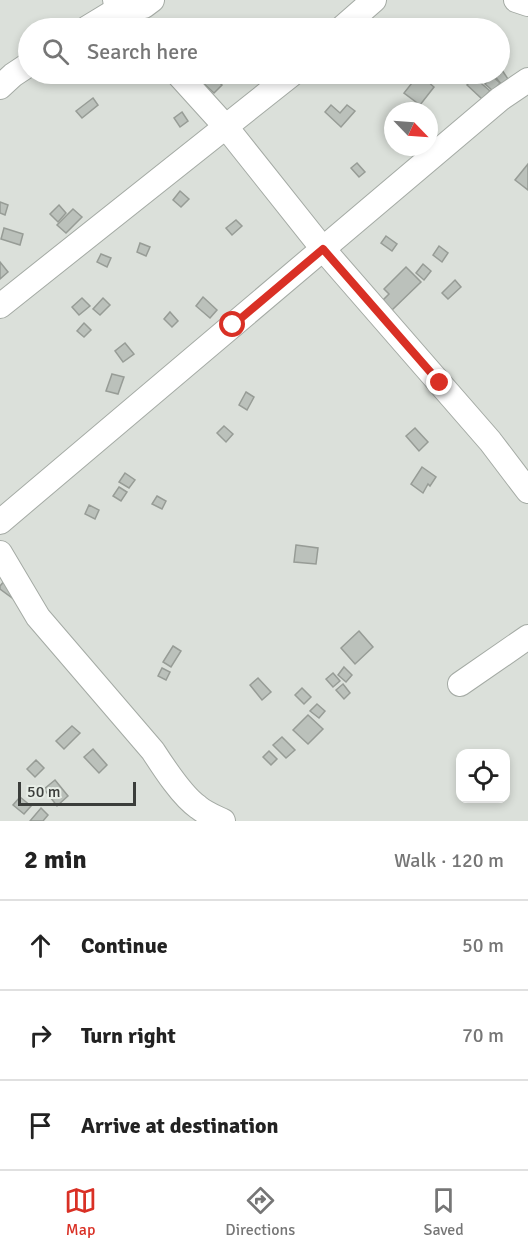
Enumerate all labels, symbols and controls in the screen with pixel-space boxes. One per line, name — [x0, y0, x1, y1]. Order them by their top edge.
search box — [18, 18, 510, 84]
icon: search — [39, 35, 72, 68]
text: Search here — [87, 38, 198, 65]
north arrow — [384, 102, 438, 156]
route start — [219, 311, 245, 337]
route end — [426, 369, 452, 395]
map controls — [456, 749, 510, 803]
button: locate — [456, 749, 510, 803]
scale bar — [18, 779, 136, 806]
text: 50 m — [27, 782, 61, 802]
text: 2 min — [24, 844, 87, 876]
text: Walk · 120 m — [394, 848, 504, 873]
icon: ahead — [24, 929, 57, 962]
text: Continue — [81, 932, 168, 959]
text: 50 m — [462, 933, 504, 958]
icon: right — [24, 1019, 57, 1052]
text: Turn right — [81, 1022, 176, 1049]
text: 70 m — [462, 1023, 504, 1048]
icon: arrive — [24, 1109, 57, 1142]
text: Arrive at destination — [81, 1112, 278, 1139]
tab: Map — [64, 1184, 97, 1240]
tab: Directions — [225, 1184, 295, 1240]
tab: Saved — [424, 1184, 464, 1240]

